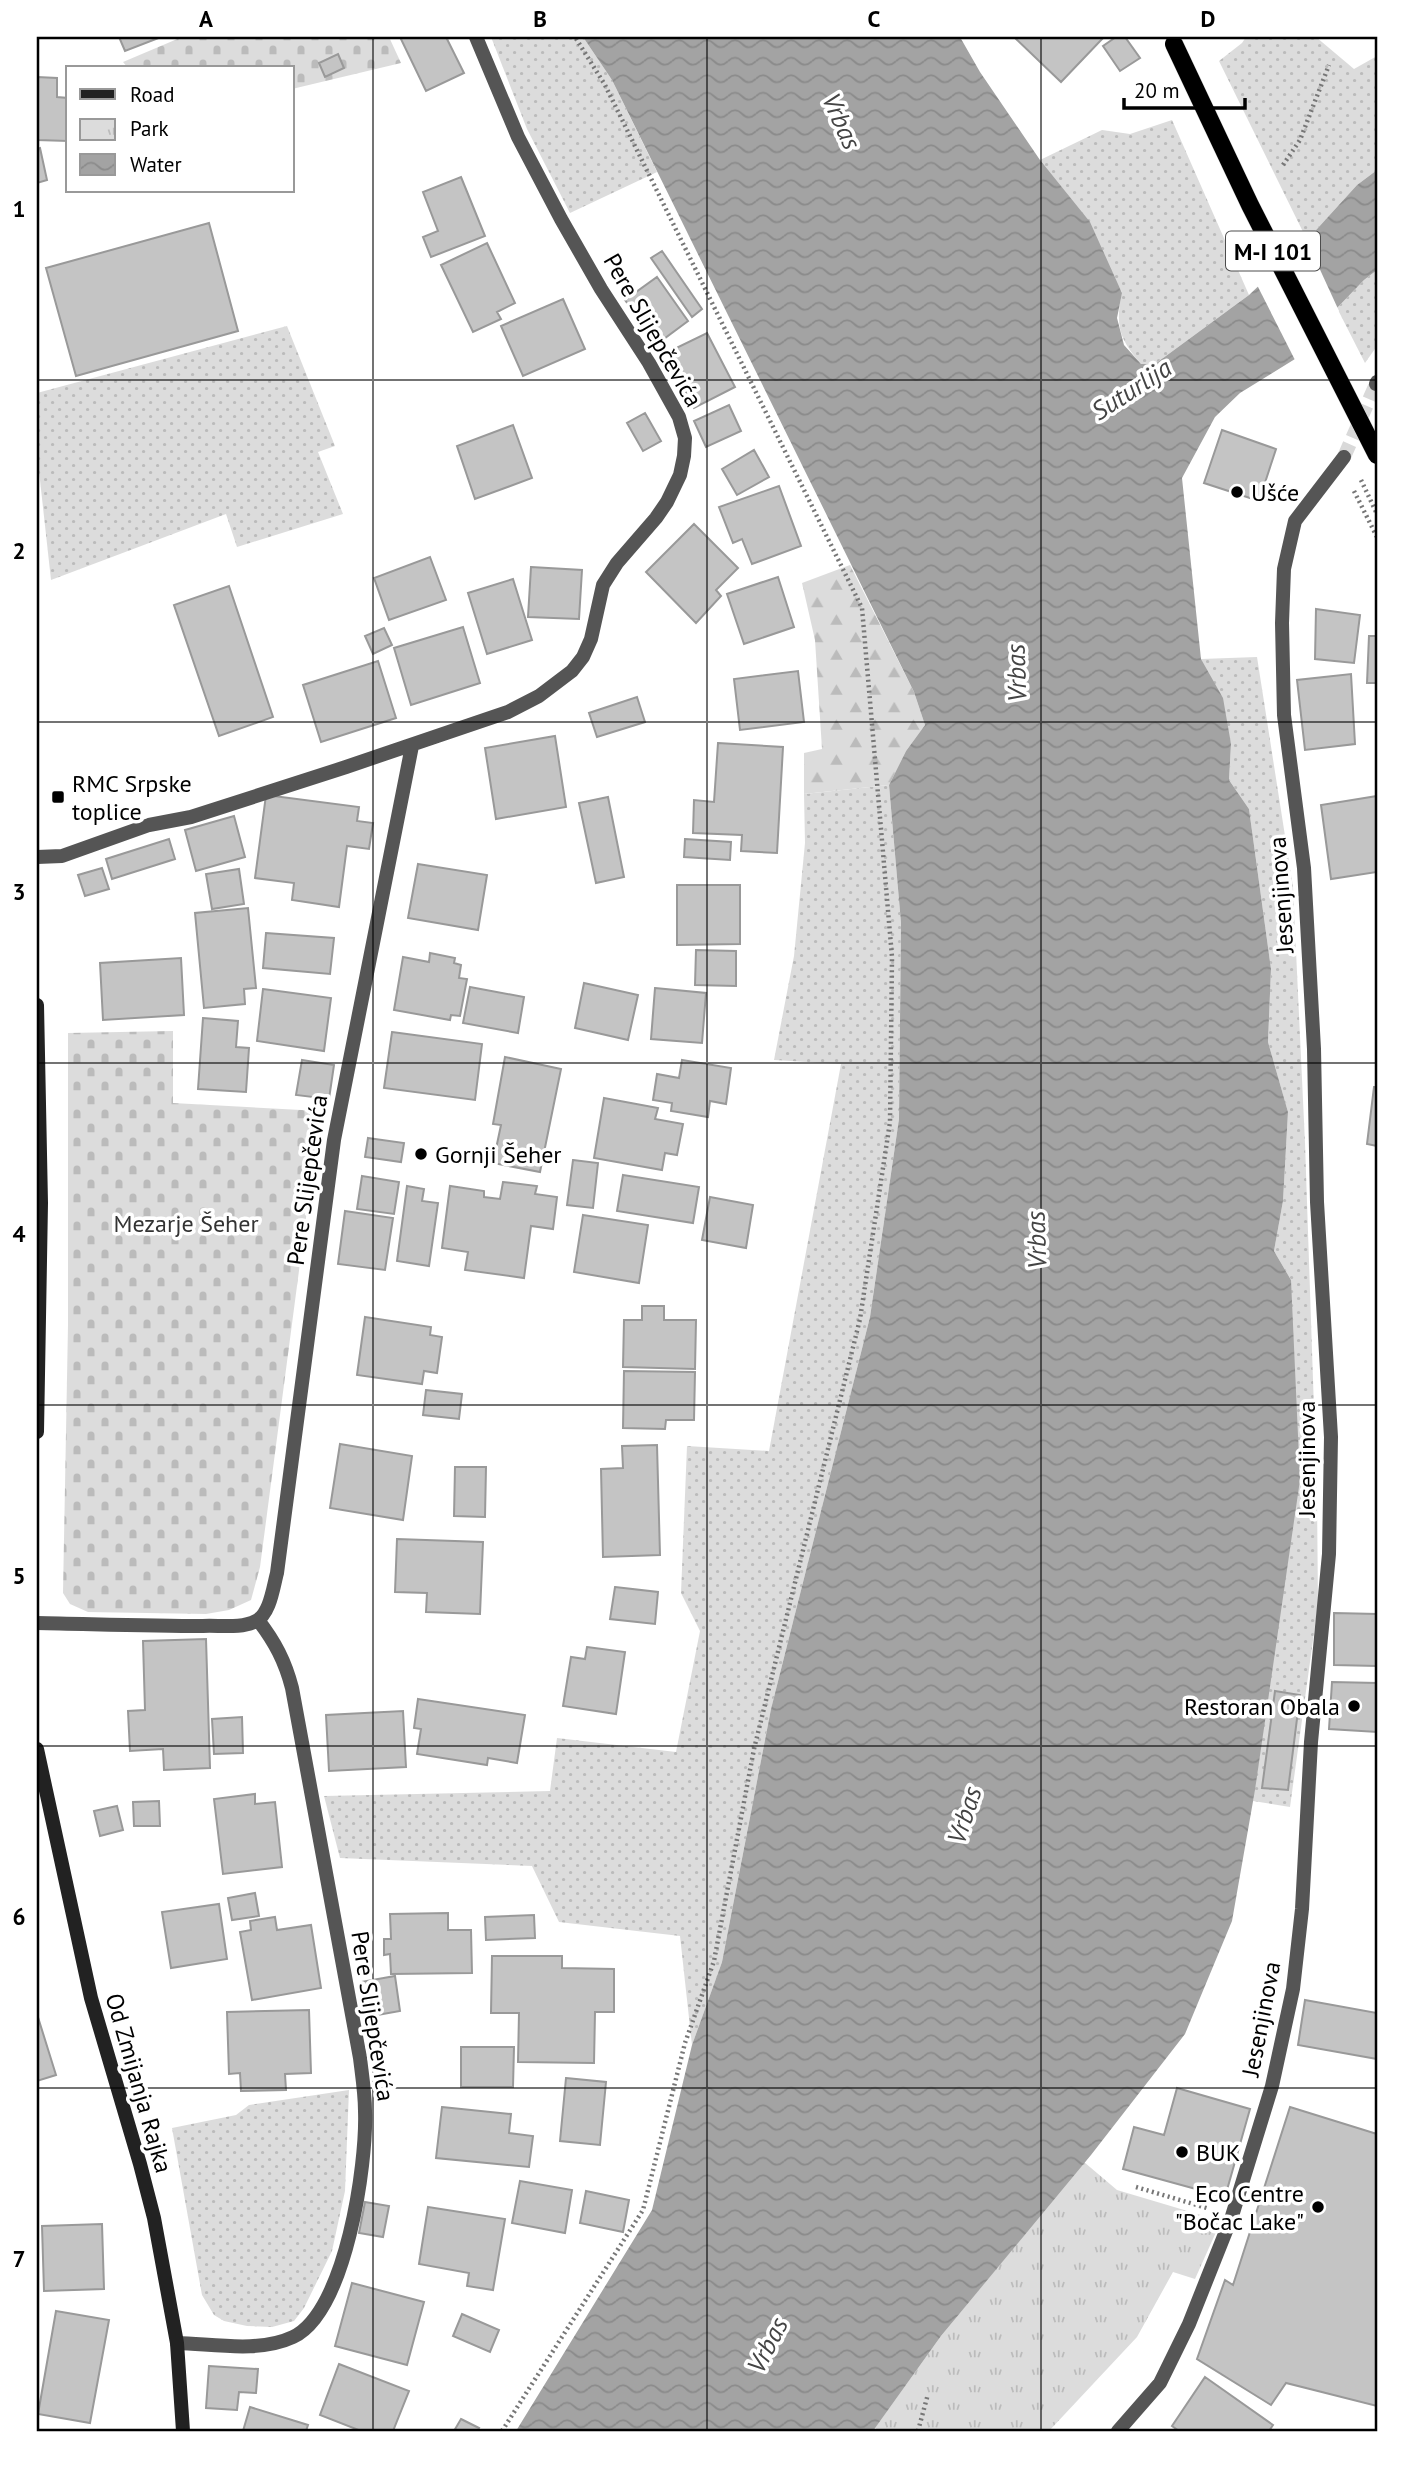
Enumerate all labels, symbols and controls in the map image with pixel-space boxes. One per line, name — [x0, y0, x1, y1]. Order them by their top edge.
text: A — [199, 4, 213, 33]
text: B — [533, 4, 547, 33]
text: C — [868, 4, 881, 33]
text: D — [1201, 4, 1215, 33]
legend — [66, 66, 294, 192]
scale bar — [1124, 66, 1244, 110]
text: 20 m — [1134, 77, 1180, 104]
text: Road — [130, 81, 174, 108]
water label: Vrbas — [815, 88, 869, 155]
text: Park — [130, 115, 169, 142]
text: Water — [130, 151, 182, 178]
text: 1 — [12, 194, 26, 223]
road number: M-I 101 — [1226, 232, 1320, 270]
street label: Pere Slijepčevića — [597, 248, 709, 412]
water label: Suturlija — [1085, 351, 1178, 427]
place label: Ušće — [1251, 477, 1299, 508]
marker: Ušće — [1229, 484, 1245, 500]
text: 2 — [12, 536, 26, 565]
water label: Vrbas — [998, 643, 1034, 703]
place label: RMC Srpske toplice — [72, 768, 192, 827]
marker: RMC Srpske toplice — [50, 789, 66, 805]
street label: Jesenjinova — [1261, 836, 1301, 955]
text: 3 — [12, 877, 26, 906]
street label: Pere Slijepčevića — [280, 1093, 334, 1267]
place label: Gornji Šeher — [435, 1139, 562, 1170]
marker: Gornji Šeher — [413, 1146, 429, 1162]
park label: Mezarje Šeher — [113, 1208, 259, 1239]
water label: Vrbas — [1018, 1210, 1054, 1270]
text: 4 — [12, 1219, 26, 1248]
street label: Jesenjinova — [1291, 1401, 1322, 1518]
text: 5 — [12, 1561, 26, 1590]
place label: Restoran Obala — [1184, 1691, 1340, 1722]
marker: Restoran Obala — [1346, 1698, 1362, 1714]
water label: Vrbas — [939, 1782, 989, 1848]
text: 6 — [12, 1902, 26, 1931]
street label: Pere Slijepčevića — [344, 1929, 402, 2103]
street label: Jesenjinova — [1234, 1959, 1287, 2080]
street label: Od Zmijanja Rajka — [99, 1990, 179, 2176]
place label: BUK — [1196, 2137, 1240, 2168]
marker: BUK — [1174, 2144, 1190, 2160]
place label: Eco Centre "Bočac Lake" — [1175, 2178, 1304, 2237]
marker: Eco Centre "Bočac Lake" — [1310, 2199, 1326, 2215]
text: 7 — [12, 2244, 26, 2273]
water label: Vrbas — [739, 2311, 795, 2378]

